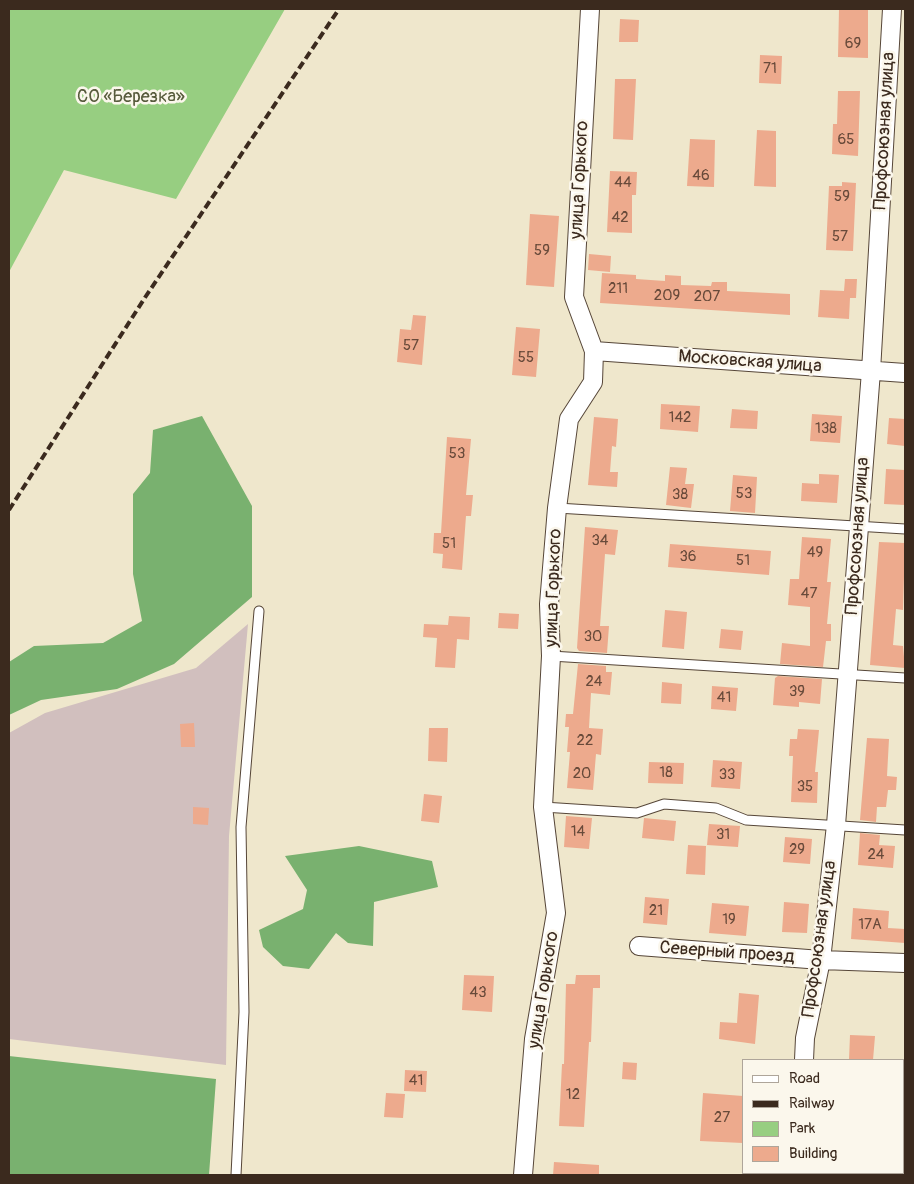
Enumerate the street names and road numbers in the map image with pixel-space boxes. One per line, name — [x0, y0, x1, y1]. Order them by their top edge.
street label: Профсоюзная улица — [870, 52, 900, 210]
street label: улица Горького — [566, 120, 594, 240]
street label: Московская улица — [678, 346, 822, 378]
street label: Профсоюзная улица — [842, 457, 874, 615]
street label: улица Горького — [541, 528, 567, 648]
street label: Профсоюзная улица — [798, 859, 842, 1019]
street label: улица Горького — [524, 930, 564, 1050]
street label: Северный проезд — [659, 938, 795, 968]

